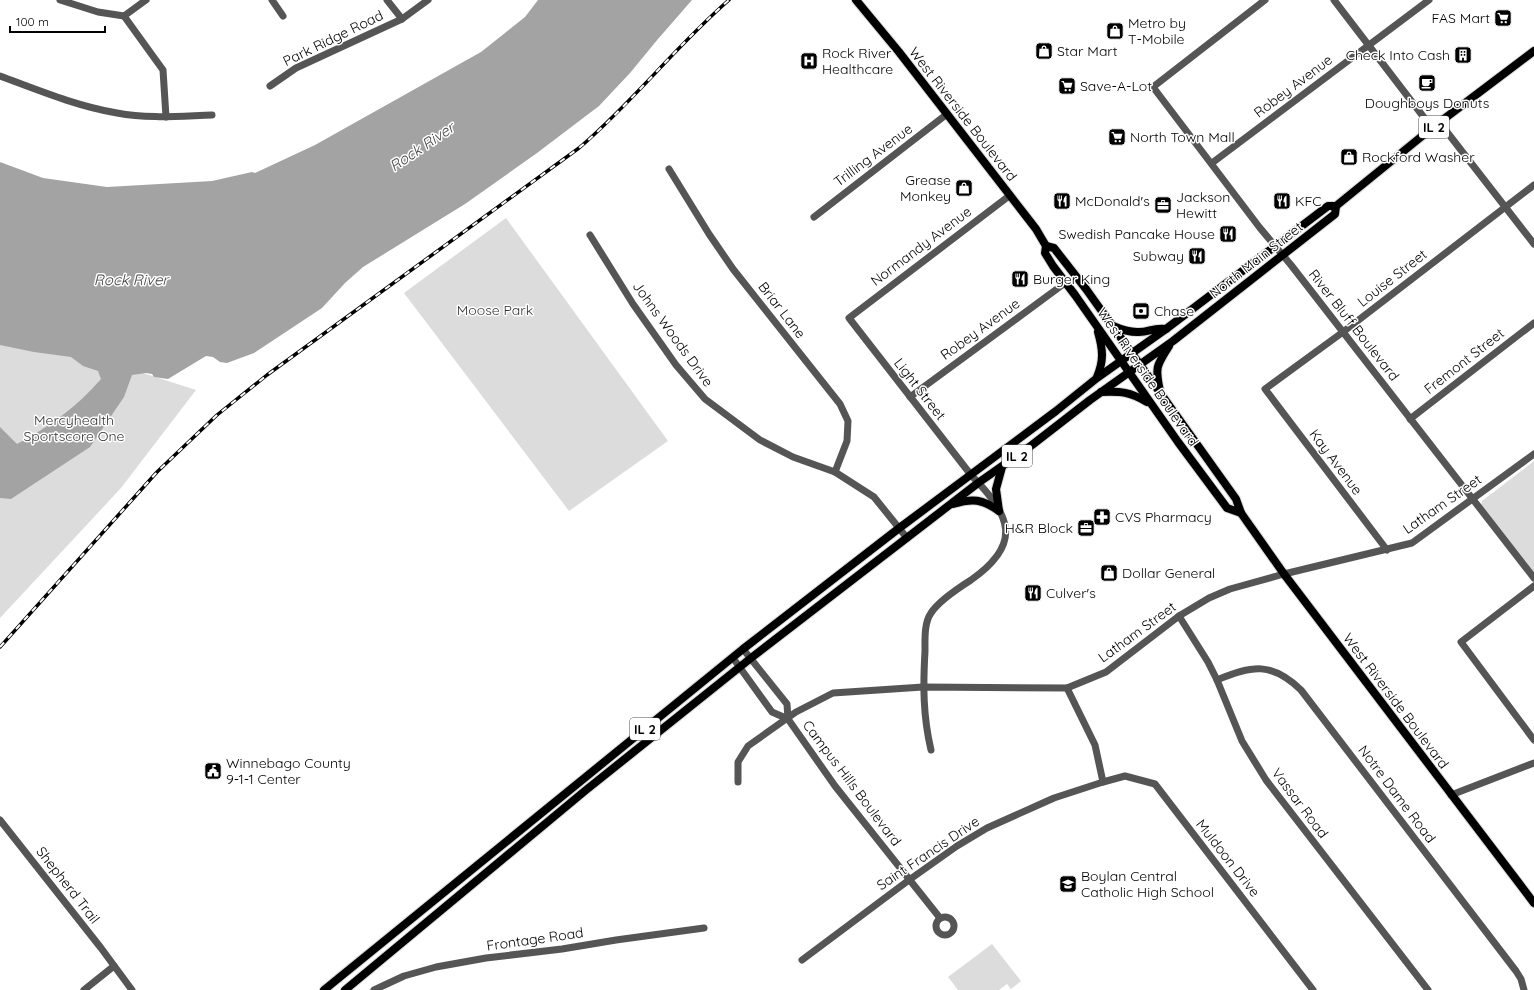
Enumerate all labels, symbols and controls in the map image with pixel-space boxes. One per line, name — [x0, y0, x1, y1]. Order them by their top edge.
street label: Park Ridge Road — [280, 6, 386, 70]
scale bar — [10, 8, 105, 34]
supermarket icon: FAS Mart — [1493, 8, 1513, 28]
place label: FAS Mart — [1432, 9, 1490, 27]
text: 100 m — [16, 14, 49, 29]
place label: Metro by T-Mobile — [1128, 14, 1186, 48]
shop icon: Metro by T-Mobile — [1105, 21, 1125, 41]
shop icon: Star Mart — [1034, 41, 1054, 61]
place label: Star Mart — [1057, 42, 1118, 60]
street label: West Riverside Boulevard — [905, 43, 1021, 185]
place label: Rock River Healthcare — [822, 44, 893, 78]
building icon: Check Into Cash — [1453, 45, 1473, 65]
place label: Check Into Cash — [1346, 46, 1450, 64]
hospital icon: Rock River Healthcare — [799, 51, 819, 71]
street label: Robey Avenue — [1250, 51, 1336, 121]
cafe icon: Doughboys Donuts — [1417, 73, 1437, 93]
supermarket icon: Save-A-Lot — [1057, 76, 1077, 96]
place label: Save-A-Lot — [1080, 77, 1152, 95]
place label: Doughboys Donuts — [1365, 94, 1489, 112]
road number: IL 2 — [1419, 116, 1449, 138]
water label: Rock River — [386, 117, 460, 175]
street label: Trilling Avenue — [830, 119, 916, 190]
supermarket icon: North Town Mall — [1107, 127, 1127, 147]
place label: North Town Mall — [1130, 128, 1235, 146]
shop icon: Rockford Washer — [1339, 147, 1359, 167]
place label: Rockford Washer — [1362, 148, 1475, 166]
place label: Grease Monkey — [900, 171, 951, 205]
shop icon: Grease Monkey — [954, 178, 974, 198]
place label: Jackson Hewitt — [1176, 188, 1230, 222]
restaurant icon: McDonald's — [1052, 191, 1072, 211]
restaurant icon: KFC — [1272, 191, 1292, 211]
place label: McDonald's — [1075, 192, 1150, 210]
place label: KFC — [1295, 192, 1321, 210]
office icon: Jackson Hewitt — [1153, 195, 1173, 215]
street label: Normandy Avenue — [867, 202, 975, 290]
street label: North Main Street — [1206, 218, 1307, 302]
restaurant icon: Swedish Pancake House — [1218, 224, 1238, 244]
place label: Swedish Pancake House — [1058, 225, 1215, 243]
street label: Louise Street — [1354, 245, 1431, 311]
restaurant icon: Subway — [1187, 246, 1207, 266]
place label: Subway — [1133, 247, 1184, 265]
street label: River Bluff Boulevard — [1305, 266, 1403, 384]
restaurant icon: Burger King — [1010, 269, 1030, 289]
water label: Rock River — [94, 270, 170, 289]
place label: Burger King — [1033, 270, 1110, 288]
street label: Johns Woods Drive — [629, 278, 717, 390]
street label: Briar Lane — [754, 278, 810, 342]
street label: Robey Avenue — [937, 294, 1023, 364]
park label: Moose Park — [457, 301, 533, 319]
bank icon: Chase — [1131, 301, 1151, 321]
place label: Chase — [1154, 302, 1194, 320]
street label: West Riverside Boulevard — [1093, 304, 1203, 450]
street label: Fremont Street — [1420, 324, 1508, 398]
street label: Light Street — [890, 354, 950, 424]
park label: Mercyhealth Sportscore One — [23, 411, 125, 445]
street label: Kay Avenue — [1305, 426, 1367, 498]
road number: IL 2 — [1002, 445, 1032, 467]
street label: Latham Street — [1399, 470, 1485, 538]
pharmacy icon: CVS Pharmacy — [1092, 507, 1112, 527]
place label: CVS Pharmacy — [1115, 508, 1212, 526]
office icon: H&R Block — [1076, 518, 1096, 538]
place label: H&R Block — [1005, 519, 1073, 537]
shop icon: Dollar General — [1099, 563, 1119, 583]
place label: Dollar General — [1122, 564, 1215, 582]
restaurant icon: Culver's — [1023, 583, 1043, 603]
place label: Culver's — [1046, 584, 1096, 602]
street label: Latham Street — [1095, 598, 1180, 666]
street label: West Riverside Boulevard — [1339, 630, 1453, 772]
street label: Campus Hills Boulevard — [799, 716, 905, 850]
road number: IL 2 — [630, 718, 660, 740]
street label: Notre Dame Road — [1354, 741, 1440, 847]
place label: Winnebago County 9-1-1 Center — [226, 754, 351, 788]
public building icon: Winnebago County 9-1-1 Center — [203, 761, 223, 781]
street label: Vassar Road — [1268, 764, 1332, 842]
street label: Saint Francis Drive — [873, 812, 983, 894]
street label: Muldoon Drive — [1192, 816, 1264, 900]
street label: Shepherd Trail — [32, 843, 104, 927]
place label: Boylan Central Catholic High School — [1081, 867, 1214, 901]
school or university icon: Boylan Central Catholic High School — [1058, 874, 1078, 894]
street label: Frontage Road — [485, 923, 585, 955]

